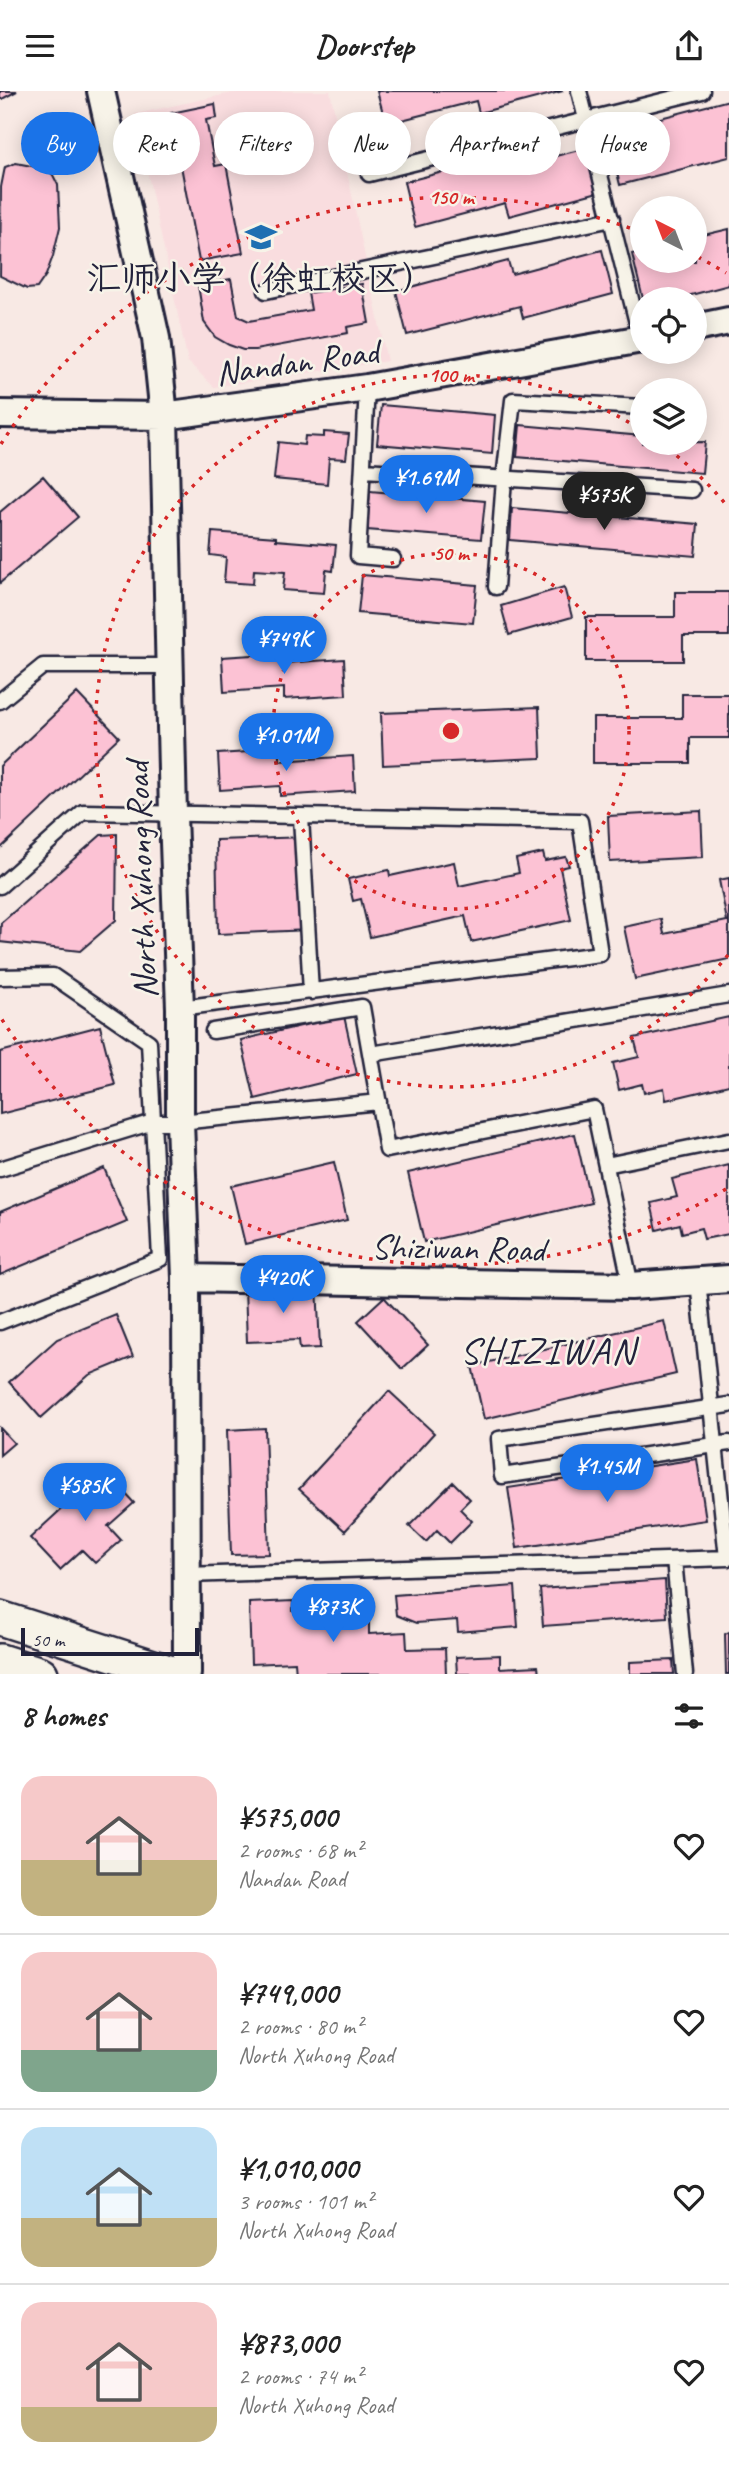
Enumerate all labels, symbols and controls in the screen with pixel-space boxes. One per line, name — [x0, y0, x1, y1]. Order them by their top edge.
text: Doorstep — [315, 25, 414, 66]
icon: menu — [21, 27, 59, 65]
icon: share — [670, 27, 708, 65]
chip: Buy — [21, 112, 99, 175]
chip: Rent — [113, 112, 200, 175]
chip: Filters — [214, 112, 314, 175]
chip: New — [328, 112, 411, 175]
chip: Apartment — [425, 112, 561, 175]
chip: House — [575, 112, 670, 175]
text: 150 m — [428, 184, 476, 210]
north arrow — [630, 196, 707, 273]
map controls — [630, 196, 707, 455]
school or university icon: 汇师小学（徐虹校区） — [244, 220, 278, 254]
place label: 汇师小学（徐虹校区） — [86, 256, 436, 301]
button: locate — [630, 287, 707, 364]
street label: Nandan Road — [213, 328, 386, 396]
text: 100 m — [428, 362, 476, 388]
button: layers — [630, 378, 707, 455]
pin: ¥1.69M — [369, 455, 483, 515]
text: ¥1.69M — [395, 463, 457, 492]
pin: ¥575K — [555, 473, 653, 532]
text: ¥575K — [578, 480, 630, 509]
text: 50 m — [433, 540, 471, 566]
pin: ¥749K — [235, 617, 333, 676]
text: ¥749K — [258, 624, 310, 653]
pin: ¥1.01M — [229, 713, 343, 773]
centre of rings — [439, 719, 463, 743]
text: ¥1.01M — [255, 721, 317, 750]
street label: North Xuhong Road — [114, 756, 168, 999]
street label: Shiziwan Road — [371, 1224, 550, 1272]
pin: ¥420K — [234, 1255, 332, 1315]
text: ¥420K — [256, 1263, 310, 1292]
district label: SHIZIWAN — [460, 1327, 639, 1374]
pin: ¥1.45M — [550, 1445, 664, 1504]
text: ¥1.45M — [576, 1452, 638, 1481]
pin: ¥585K — [36, 1463, 134, 1523]
text: ¥585K — [59, 1471, 111, 1500]
pin: ¥873K — [284, 1585, 382, 1644]
text: ¥873K — [307, 1592, 360, 1621]
scale bar — [21, 1625, 200, 1657]
text: 50 m — [32, 1628, 64, 1652]
text: 8 homes — [21, 1697, 106, 1735]
icon: filters — [670, 1697, 708, 1735]
text: ¥575,000 — [238, 1798, 337, 1836]
icon: home — [77, 1804, 161, 1888]
icon: heart — [670, 1827, 708, 1865]
text: 2 rooms · 68 m² — [238, 1836, 362, 1865]
text: Nandan Road — [238, 1865, 346, 1894]
text: ¥749,000 — [238, 1974, 338, 2012]
icon: home — [77, 1980, 161, 2064]
icon: heart — [670, 2003, 708, 2041]
text: 2 rooms · 80 m² — [238, 2012, 362, 2041]
text: North Xuhong Road — [238, 2041, 394, 2070]
text: ¥1,010,000 — [238, 2149, 358, 2187]
icon: home — [77, 2155, 161, 2239]
icon: heart — [670, 2178, 708, 2216]
text: 3 rooms · 101 m² — [238, 2187, 373, 2216]
text: North Xuhong Road — [238, 2216, 394, 2245]
text: ¥873,000 — [238, 2324, 338, 2362]
icon: home — [77, 2330, 161, 2414]
icon: heart — [670, 2353, 708, 2391]
text: 2 rooms · 74 m² — [238, 2362, 362, 2391]
text: North Xuhong Road — [238, 2391, 394, 2420]

